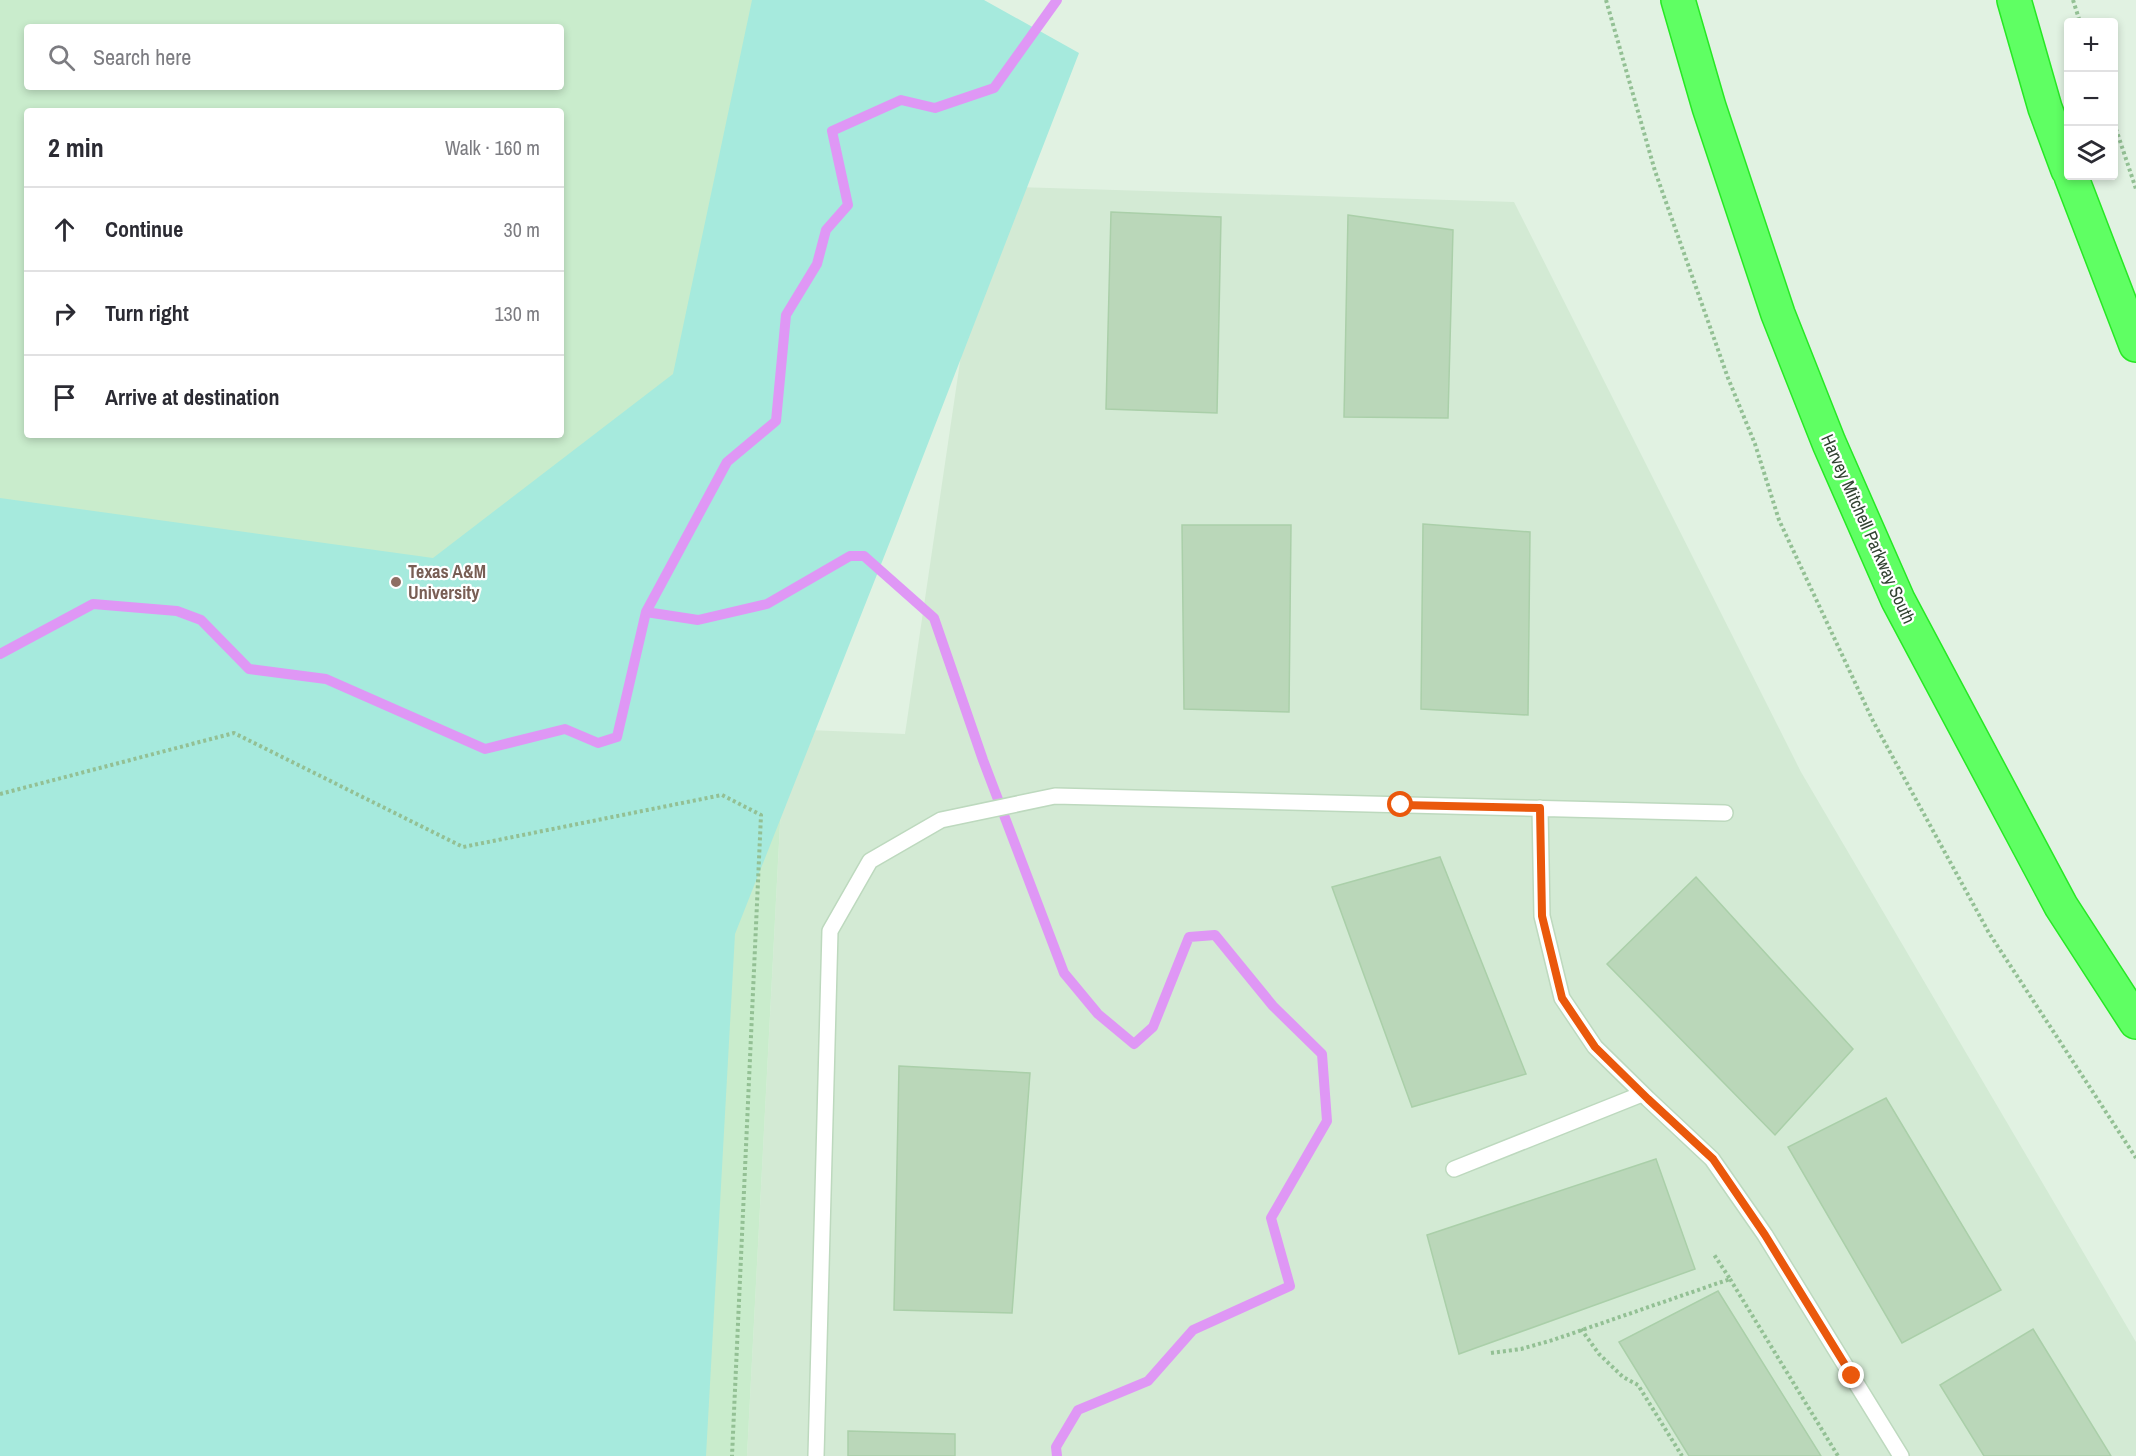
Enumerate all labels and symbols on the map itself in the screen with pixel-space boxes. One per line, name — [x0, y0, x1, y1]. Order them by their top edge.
street label: Harvey Mitchell Parkway South — [1815, 430, 1922, 628]
place label: Texas A&M University — [408, 559, 486, 605]
marker: Texas A&M University — [389, 575, 403, 589]
route start — [1387, 791, 1413, 817]
route end — [1838, 1362, 1864, 1388]

